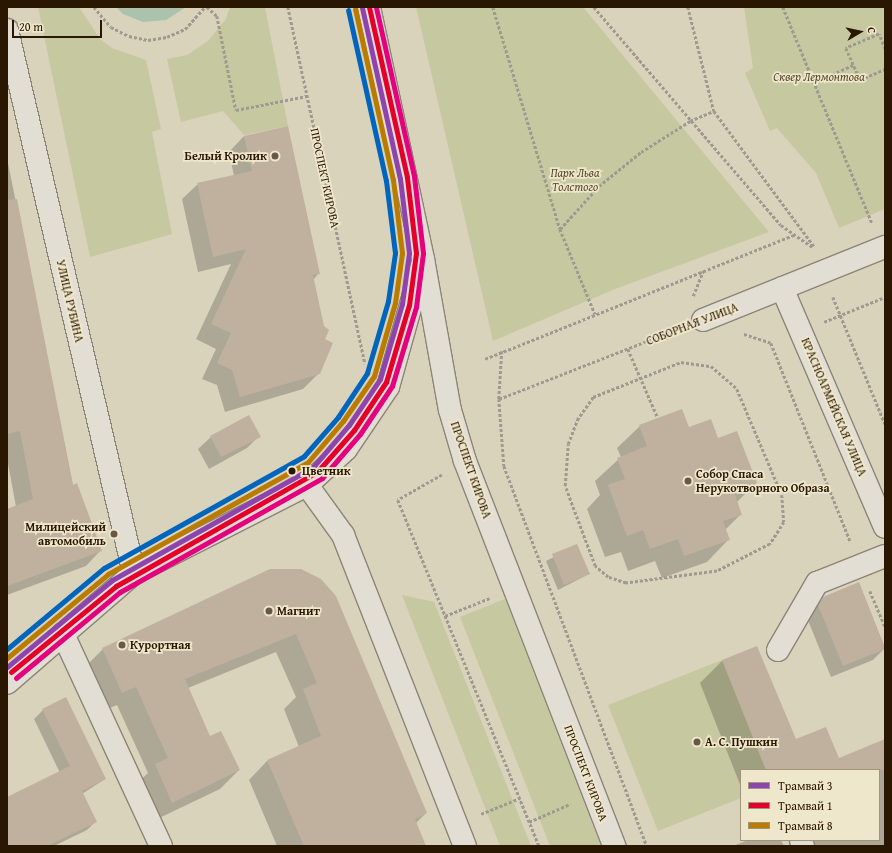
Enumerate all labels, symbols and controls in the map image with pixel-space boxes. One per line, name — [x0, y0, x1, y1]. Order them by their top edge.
scale bar — [14, 12, 104, 38]
north arrow — [840, 12, 880, 52]
text: 20 m — [19, 18, 43, 35]
text: С — [863, 26, 880, 34]
park label: Сквер Лермонтова — [773, 70, 865, 84]
street label: ПРОСПЕКТ КИРОВА — [307, 127, 343, 229]
place label: Белый Кролик — [184, 149, 267, 163]
marker: Белый Кролик — [270, 151, 280, 161]
park label: Парк Льва Толстого — [550, 166, 600, 194]
street label: УЛИЦА РУБИНА — [53, 258, 87, 344]
street label: СОБОРНАЯ УЛИЦА — [644, 300, 740, 348]
street label: КРАСНОАРМЕЙСКАЯ УЛИЦА — [798, 336, 870, 478]
street label: ПРОСПЕКТ КИРОВА — [448, 420, 494, 520]
marker: Цветник — [285, 464, 299, 478]
place label: Цветник — [302, 464, 351, 478]
place label: Собор Спаса Нерукотворного Образа — [696, 467, 830, 495]
marker: Собор Спаса Нерукотворного Образа — [683, 476, 693, 486]
place label: Милицейский автомобиль — [25, 520, 106, 548]
marker: Милицейский автомобиль — [109, 529, 119, 539]
place label: Магнит — [277, 604, 320, 618]
marker: Магнит — [264, 606, 274, 616]
place label: Курортная — [130, 638, 191, 652]
marker: Курортная — [117, 640, 127, 650]
street label: ПРОСПЕКТ КИРОВА — [561, 723, 611, 823]
place label: А. С. Пушкин — [705, 735, 777, 749]
marker: А. С. Пушкин — [692, 737, 702, 747]
legend — [740, 769, 880, 841]
text: Трамвай 3 — [778, 777, 833, 794]
text: Трамвай 1 — [778, 797, 833, 814]
text: Трамвай 8 — [778, 817, 833, 834]

